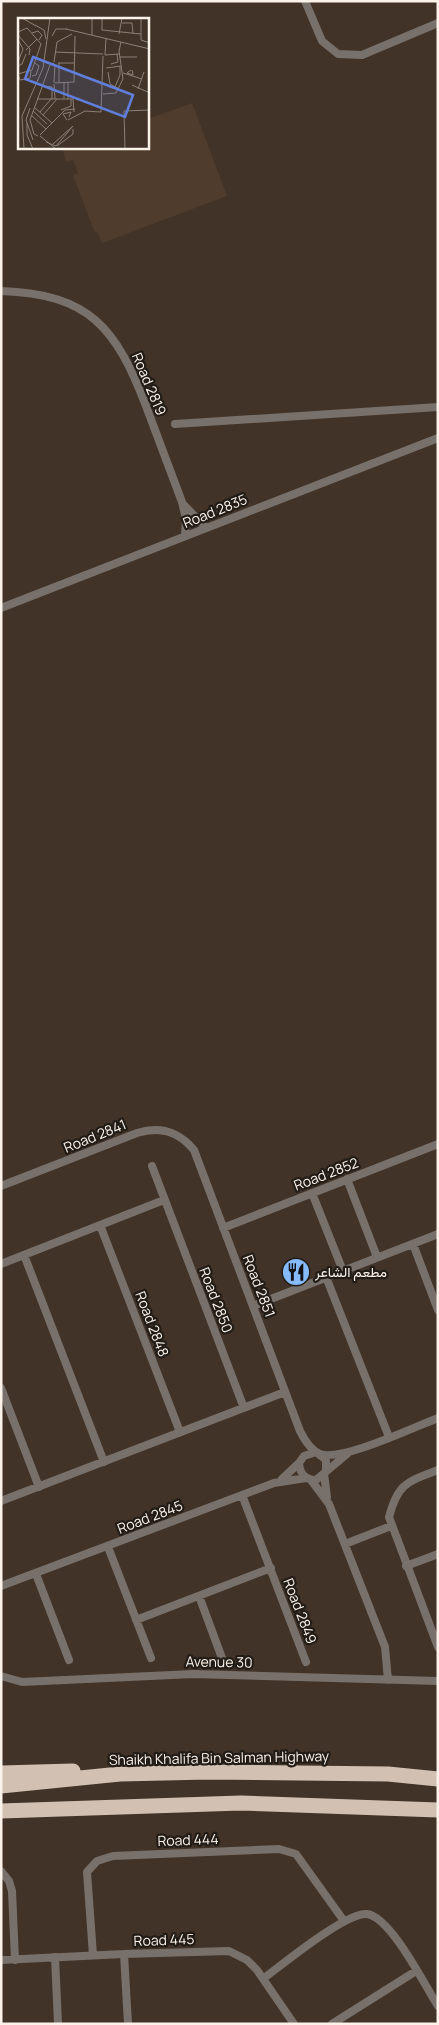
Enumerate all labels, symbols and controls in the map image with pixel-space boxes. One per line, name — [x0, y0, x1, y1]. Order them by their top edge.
inset map — [18, 18, 149, 149]
street label: Road 2819 — [128, 350, 171, 418]
street label: Road 2835 — [180, 489, 250, 532]
street label: Road 2841 — [61, 1114, 129, 1157]
street label: Road 2852 — [291, 1153, 361, 1195]
street label: Road 2851 — [239, 1252, 280, 1320]
restaurant icon: مطعم الشاعر — [281, 1257, 311, 1287]
place label: مطعم الشاعر — [314, 1262, 387, 1281]
street label: Road 2850 — [195, 1264, 238, 1335]
street label: Road 2848 — [131, 1288, 174, 1359]
street label: Road 2845 — [114, 1495, 185, 1538]
street label: Road 2849 — [279, 1575, 322, 1646]
street label: Avenue 30 — [185, 1651, 253, 1672]
street label: Shaikh Khalifa Bin Salman Highway — [109, 1746, 330, 1769]
street label: Road 444 — [157, 1829, 219, 1850]
street label: Road 445 — [133, 1929, 195, 1950]

